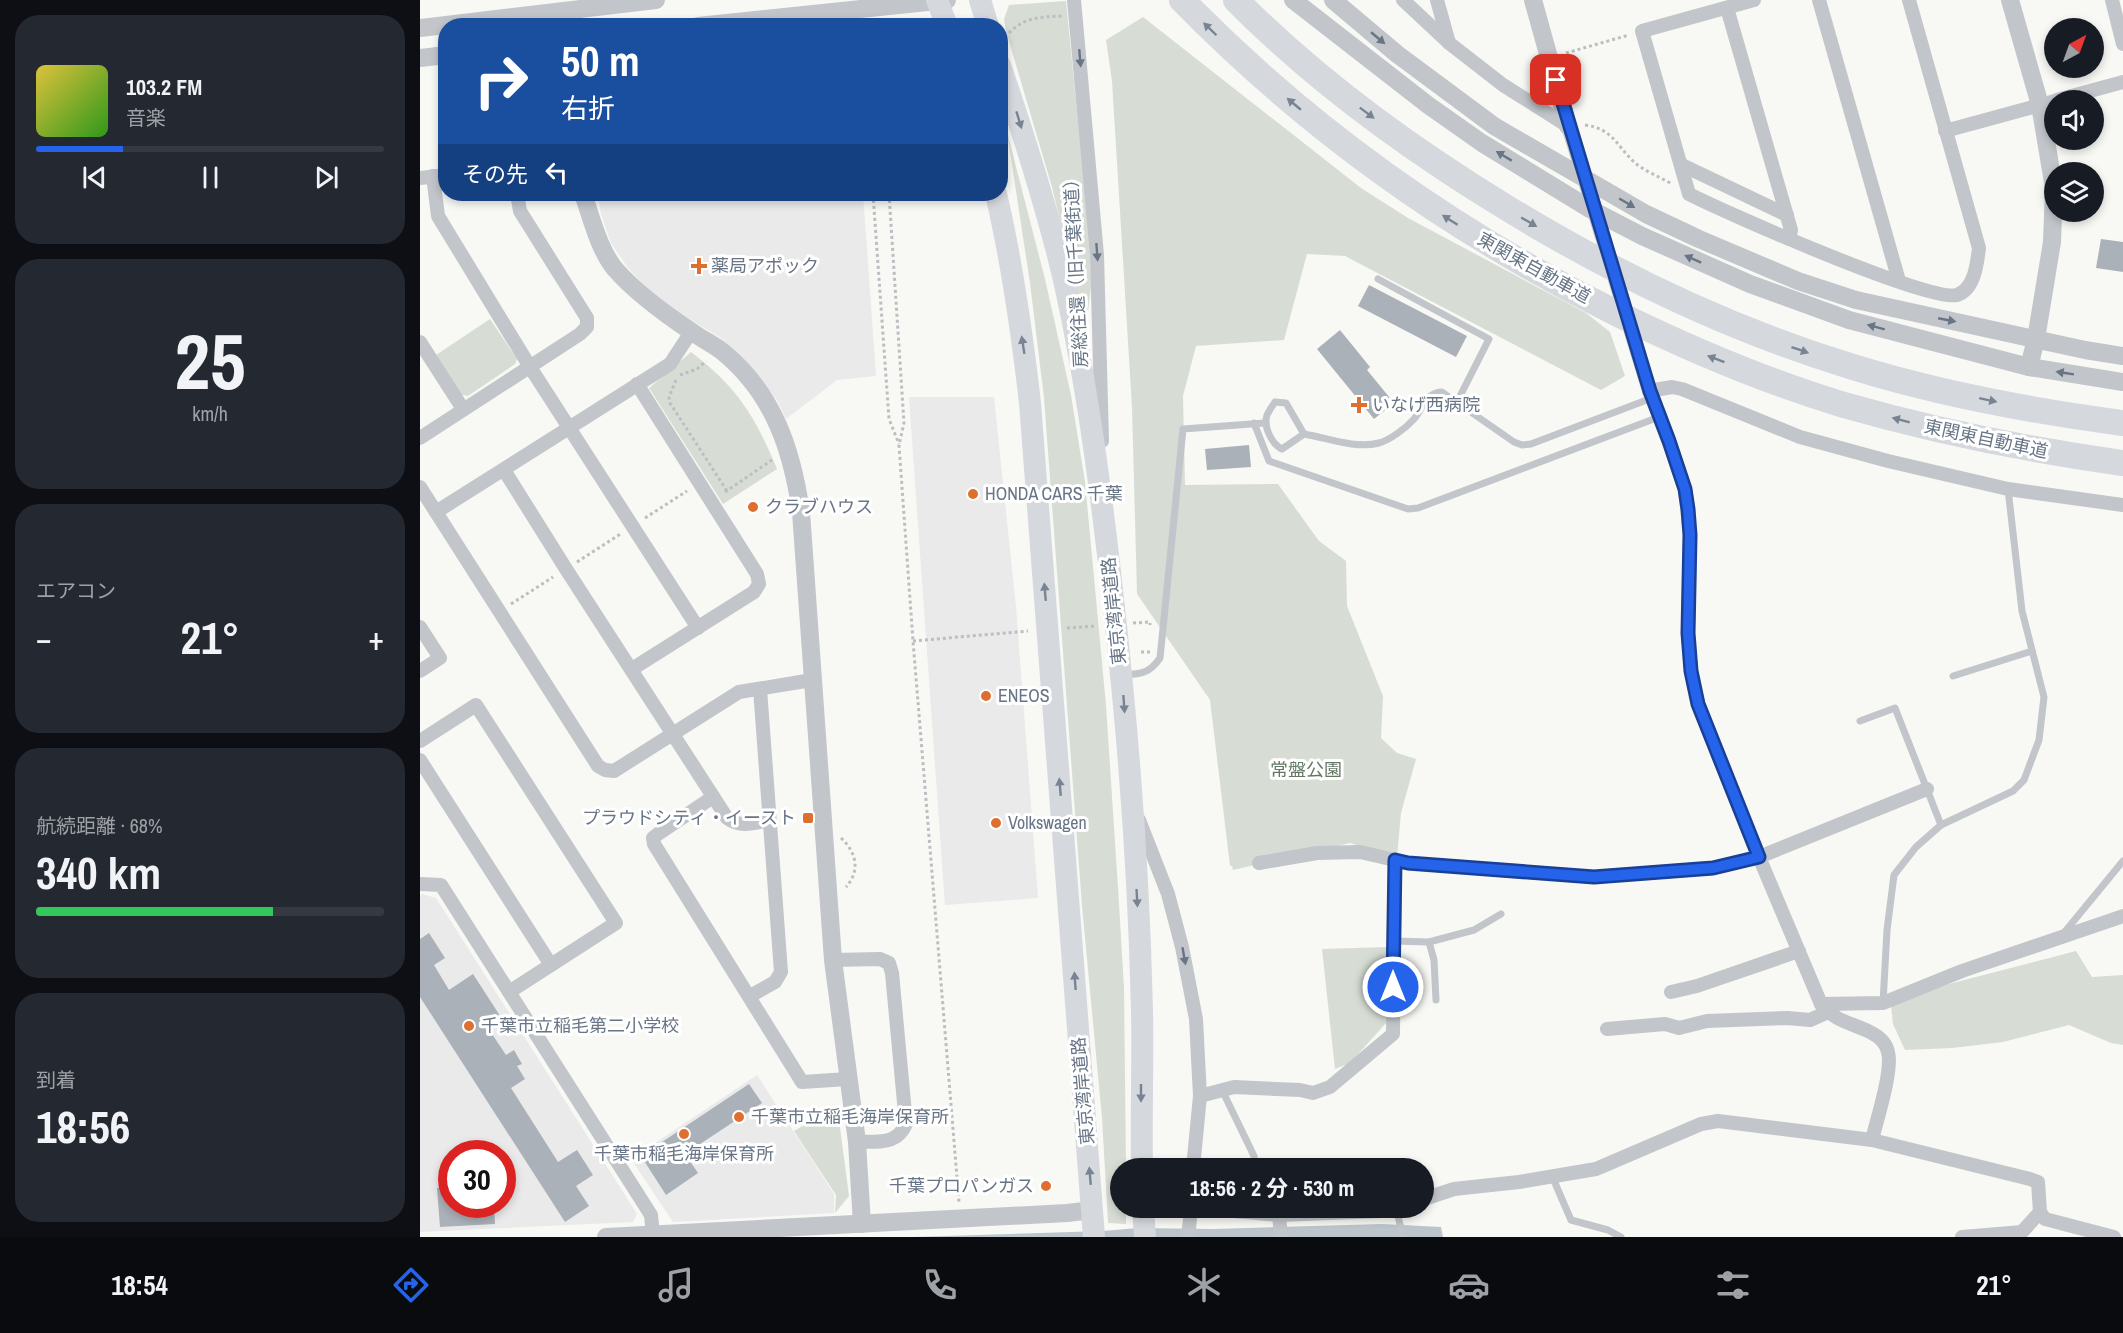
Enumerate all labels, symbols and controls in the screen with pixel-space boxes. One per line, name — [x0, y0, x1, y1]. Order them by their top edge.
north arrow — [2044, 18, 2104, 78]
map controls — [2044, 18, 2104, 222]
one-way arrow — [1203, 22, 1218, 36]
one-way arrow — [1370, 31, 1386, 44]
text: 50 m — [561, 33, 640, 89]
icon: right — [462, 42, 540, 120]
one-way arrow — [1075, 49, 1085, 68]
pin — [1530, 54, 1581, 105]
icon: arrive — [1539, 63, 1572, 96]
text: 103.2 FM — [126, 72, 202, 102]
text: 右折 — [561, 90, 615, 126]
button: sound — [2044, 90, 2104, 150]
one-way arrow — [1286, 98, 1301, 111]
text: 音楽 — [126, 104, 166, 131]
one-way arrow — [1360, 107, 1375, 119]
one-way arrow — [1014, 111, 1024, 129]
one-way arrow — [1496, 150, 1512, 161]
icon: left — [540, 156, 573, 189]
text: その先 — [462, 159, 528, 189]
icon: previous — [78, 161, 111, 194]
icon: pause — [194, 161, 227, 194]
icon: next — [310, 161, 343, 194]
button: layers — [2044, 162, 2104, 222]
street label: 房総往還（旧千葉街道） — [1058, 170, 1093, 369]
one-way arrow — [1619, 198, 1636, 208]
one-way arrow — [1442, 215, 1458, 226]
one-way arrow — [1521, 216, 1538, 226]
street label: 東関東自動車道 — [1473, 226, 1595, 309]
one-way arrow — [1092, 243, 1102, 262]
place label: 薬局アポック — [711, 253, 819, 278]
one-way arrow — [1684, 254, 1702, 264]
marker: 薬局アポック — [692, 259, 706, 273]
text: 25 — [174, 308, 246, 413]
one-way arrow — [1937, 316, 1956, 325]
one-way arrow — [1867, 322, 1885, 331]
one-way arrow — [1019, 336, 1028, 355]
one-way arrow — [1791, 345, 1809, 355]
one-way arrow — [1707, 354, 1725, 363]
one-way arrow — [2056, 368, 2075, 377]
place label: いなげ西病院 — [1372, 392, 1480, 417]
marker: いなげ西病院 — [1350, 396, 1368, 414]
one-way arrow — [1979, 396, 1998, 405]
text: km/h — [192, 400, 228, 427]
street label: 東関東自動車道 — [1922, 413, 2050, 464]
one-way arrow — [1892, 415, 1910, 424]
place label: HONDA CARS 千葉 — [985, 481, 1123, 506]
marker: HONDA CARS 千葉 — [966, 487, 980, 501]
place label: クラブハウス — [765, 494, 873, 519]
marker: クラブハウス — [746, 500, 760, 514]
street label: 東京湾岸道路 — [1095, 556, 1132, 666]
text: エアコン — [36, 577, 116, 604]
one-way arrow — [1040, 583, 1050, 602]
text: 21° — [180, 607, 240, 668]
text: − — [36, 616, 52, 660]
text: + — [368, 616, 384, 660]
place label: ENEOS — [998, 683, 1050, 708]
marker: ENEOS — [979, 689, 993, 703]
one-way arrow — [1119, 694, 1128, 713]
park label: 常盤公園 — [1270, 757, 1342, 782]
one-way arrow — [1055, 777, 1065, 796]
place label: プラウドシティ・イースト — [582, 805, 796, 830]
place label: Volkswagen — [1008, 810, 1087, 835]
marker: プラウドシティ・イースト — [801, 811, 815, 825]
text: 航続距離 · 68% — [36, 812, 163, 839]
marker: Volkswagen — [989, 816, 1003, 830]
text: 340 km — [36, 842, 161, 903]
one-way arrow — [1133, 889, 1142, 908]
one-way arrow — [1179, 946, 1188, 965]
position arrow — [1361, 955, 1425, 1019]
one-way arrow — [1070, 972, 1080, 991]
place label: 千葉市立稲毛第二小学校 — [481, 1013, 679, 1038]
marker: 千葉市立稲毛第二小学校 — [462, 1019, 476, 1033]
street label: 東京湾岸道路 — [1065, 1036, 1100, 1146]
text: 到着 — [36, 1066, 76, 1093]
one-way arrow — [1136, 1083, 1146, 1102]
text: 18:56 — [36, 1096, 130, 1157]
place label: 千葉市立稲毛海岸保育所 — [751, 1104, 949, 1129]
marker: 千葉市立稲毛海岸保育所 — [732, 1110, 746, 1124]
marker: 千葉市稲毛海岸保育所 — [677, 1127, 691, 1141]
speed limit sign: 30 — [438, 1140, 516, 1218]
place label: 千葉市稲毛海岸保育所 — [594, 1141, 774, 1166]
one-way arrow — [1085, 1166, 1095, 1185]
place label: 千葉プロパンガス — [889, 1173, 1034, 1198]
text: 18:56 · 2 分 · 530 m — [1190, 1173, 1354, 1203]
marker: 千葉プロパンガス — [1039, 1179, 1053, 1193]
icon: directions — [390, 1264, 432, 1306]
icon: music — [655, 1264, 697, 1306]
icon: phone — [919, 1264, 961, 1306]
icon: climate — [1183, 1264, 1225, 1306]
icon: car — [1448, 1264, 1490, 1306]
icon: filters — [1712, 1264, 1754, 1306]
text: 18:54 — [111, 1267, 168, 1303]
text: 21° — [1976, 1267, 2012, 1303]

